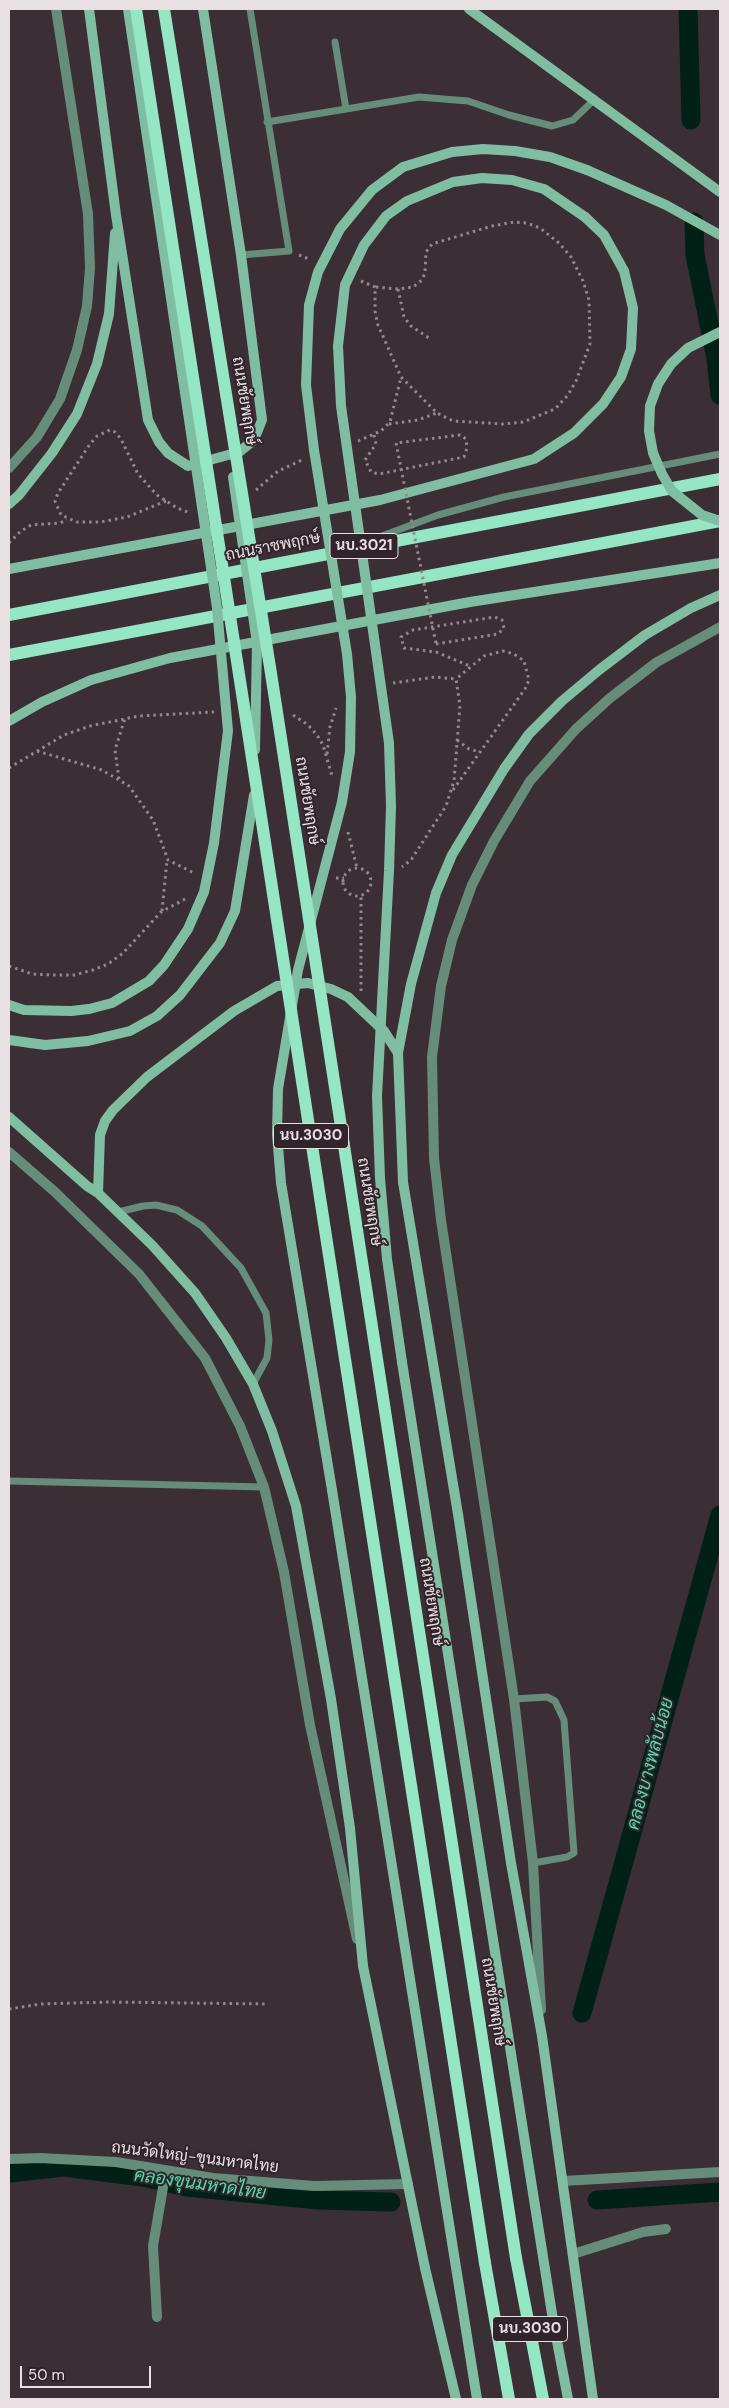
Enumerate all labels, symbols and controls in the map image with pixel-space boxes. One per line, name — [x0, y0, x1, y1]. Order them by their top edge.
street label: ถนนชัยพฤกษ์ — [228, 355, 260, 447]
street label: ถนนราชพฤกษ์ — [224, 528, 322, 566]
road number: นบ.3021 — [330, 534, 398, 558]
street label: ถนนชัยพฤกษ์ — [291, 755, 323, 847]
road number: นบ.3030 — [274, 1124, 348, 1148]
street label: ถนนชัยพฤกษ์ — [353, 1156, 385, 1248]
street label: ถนนชัยพฤกษ์ — [415, 1556, 447, 1648]
water label: คลองบางพลับน้อย — [623, 1696, 679, 1832]
street label: ถนนชัยพฤกษ์ — [477, 1956, 509, 2048]
street label: ถนนวัดใหญ่-ขุนมหาดไทย — [110, 2138, 280, 2178]
water label: คลองขุนมหาดไทย — [133, 2165, 267, 2205]
road number: นบ.3030 — [492, 2316, 568, 2342]
scale bar — [22, 2356, 154, 2388]
text: 50 m — [28, 2365, 65, 2385]

